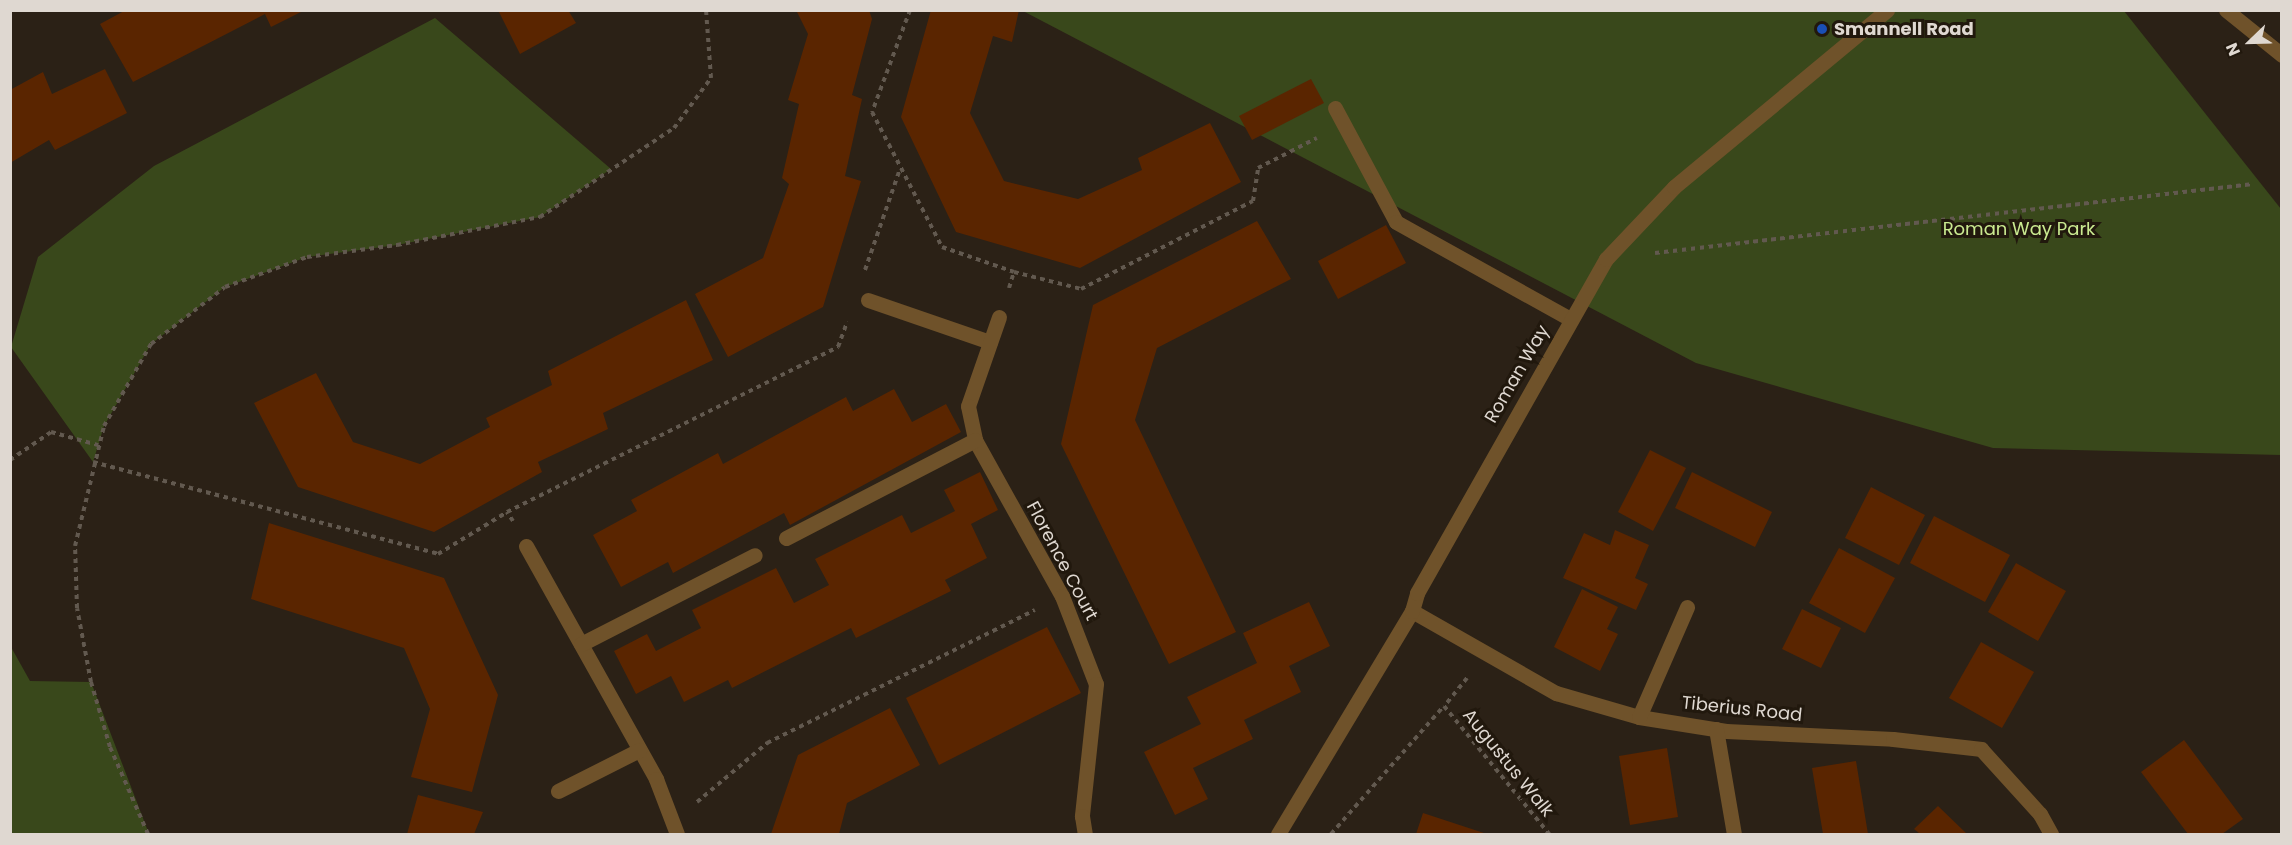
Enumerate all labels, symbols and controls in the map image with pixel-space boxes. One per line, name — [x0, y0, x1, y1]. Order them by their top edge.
north arrow — [2220, 12, 2280, 72]
place label: Smannell Road — [1834, 18, 1974, 40]
marker: Smannell Road — [1815, 22, 1829, 36]
text: N — [2220, 39, 2246, 59]
park label: Roman Way Park — [1943, 218, 2095, 240]
street label: Roman Way — [1480, 321, 1554, 427]
street label: Florence Court — [1022, 498, 1102, 624]
street label: Tiberius Road — [1681, 692, 1803, 726]
street label: Augustus Walk — [1458, 705, 1558, 821]

